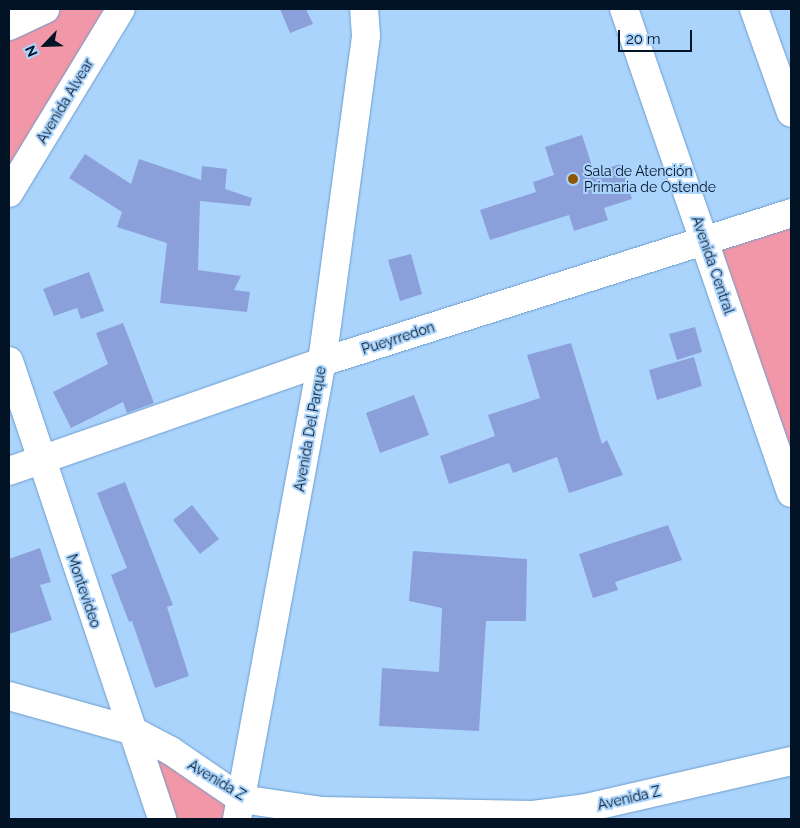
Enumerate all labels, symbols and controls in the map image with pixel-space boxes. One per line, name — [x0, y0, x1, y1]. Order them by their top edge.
north arrow — [20, 20, 70, 70]
scale bar — [620, 20, 694, 52]
text: 20 m — [626, 30, 661, 48]
text: N — [22, 43, 41, 59]
street label: Avenida Alvear — [33, 55, 97, 147]
place label: Sala de Atención Primaria de Ostende — [584, 163, 716, 196]
marker: Sala de Atención Primaria de Ostende — [566, 172, 580, 186]
street label: Avenida Central — [688, 214, 738, 316]
street label: Pueyrredon — [359, 318, 437, 358]
street label: Avenida Del Parque — [291, 365, 329, 493]
street label: Montevideo — [64, 552, 104, 630]
street label: Avenida Z — [185, 756, 249, 804]
street label: Avenida Z — [596, 783, 662, 813]

